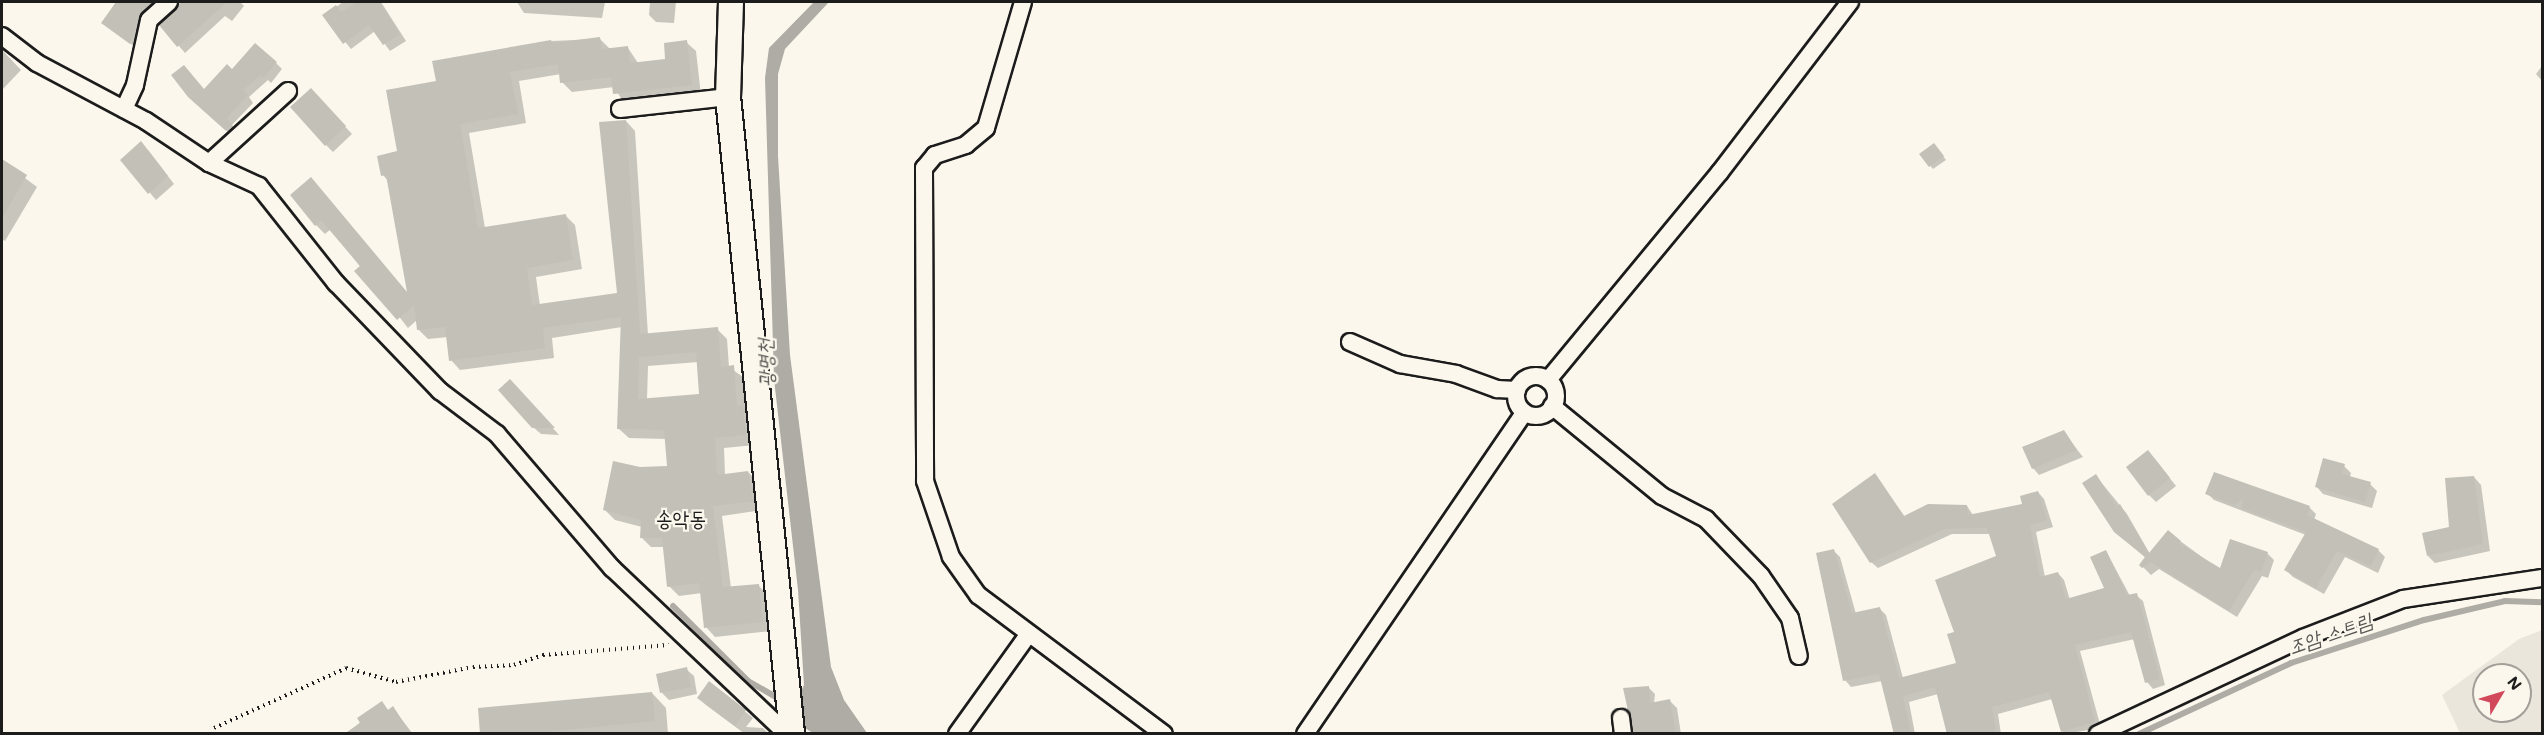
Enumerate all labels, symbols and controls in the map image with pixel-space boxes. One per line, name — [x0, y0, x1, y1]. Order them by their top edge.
water label: 광명천 — [752, 338, 778, 388]
district label: 송악동 — [656, 505, 706, 531]
water label: 조암 스트림 — [2285, 608, 2375, 658]
north arrow — [2472, 663, 2532, 723]
text: N — [2503, 672, 2527, 694]

